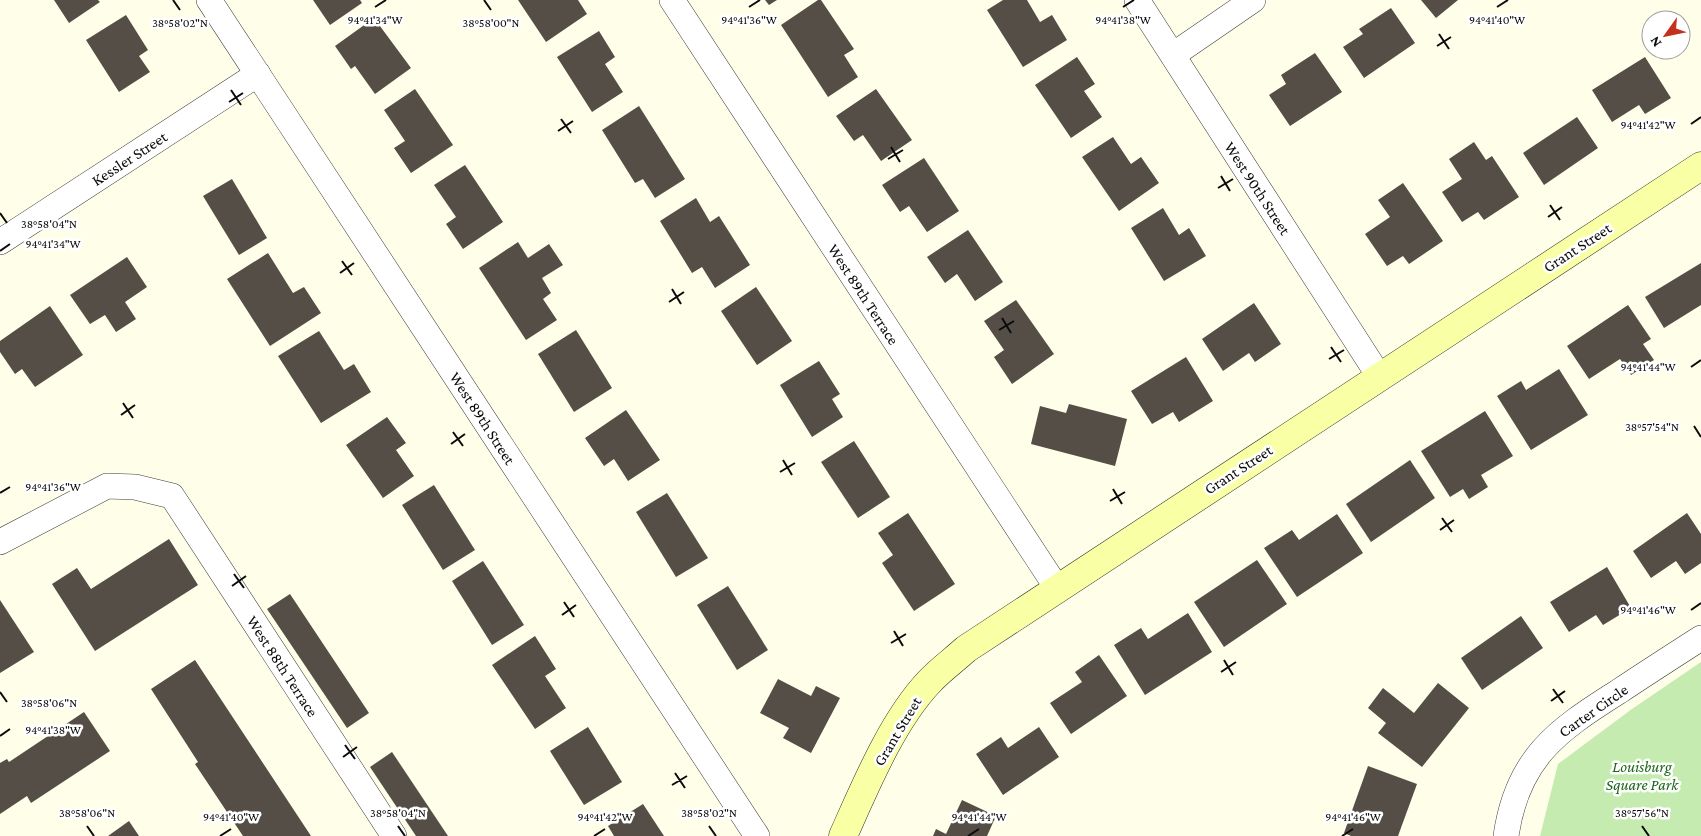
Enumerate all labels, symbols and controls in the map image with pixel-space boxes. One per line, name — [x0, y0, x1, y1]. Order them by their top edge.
north arrow — [1641, 10, 1691, 60]
text: 94°41'34"W — [347, 13, 403, 27]
text: 94°41'36"W — [721, 13, 777, 27]
text: 94°41'38"W — [1095, 13, 1151, 27]
text: 94°41'40"W — [1469, 13, 1525, 27]
text: 38°58'02"N — [152, 16, 208, 30]
text: 38°58'00"N — [463, 16, 519, 30]
text: N — [1646, 33, 1664, 50]
text: 94°41'42"W — [1621, 118, 1675, 132]
street label: Kessler Street — [89, 127, 171, 189]
street label: West 90th Street — [1221, 139, 1294, 238]
text: 38°58'04"N — [21, 217, 77, 231]
street label: Grant Street — [1540, 219, 1615, 276]
text: 94°41'34"W — [25, 237, 81, 251]
street label: West 89th Terrace — [825, 241, 902, 348]
text: 94°41'44"W — [1620, 360, 1676, 374]
street label: West 89th Street — [446, 369, 519, 468]
text: 38°57'54"N — [1625, 420, 1679, 434]
street label: Grant Street — [1201, 441, 1276, 498]
text: 94°41'36"W — [25, 480, 81, 494]
text: 94°41'46"W — [1620, 603, 1676, 617]
street label: West 88th Terrace — [244, 613, 322, 720]
street label: Carter Circle — [1556, 680, 1631, 740]
street label: Grant Street — [870, 693, 925, 769]
text: 38°58'06"N — [21, 696, 77, 710]
text: 94°41'38"W — [25, 723, 81, 737]
park label: Louisburg Square Park — [1606, 758, 1679, 794]
text: 38°58'06"N — [59, 806, 115, 820]
text: 38°58'04"N — [370, 806, 426, 820]
text: 38°58'02"N — [681, 806, 737, 820]
text: 38°57'56"N — [1615, 806, 1669, 820]
text: 94°41'40"W — [203, 810, 259, 824]
text: 94°41'42"W — [578, 810, 632, 824]
text: 94°41'44"W — [951, 810, 1007, 824]
text: 94°41'46"W — [1325, 810, 1381, 824]

